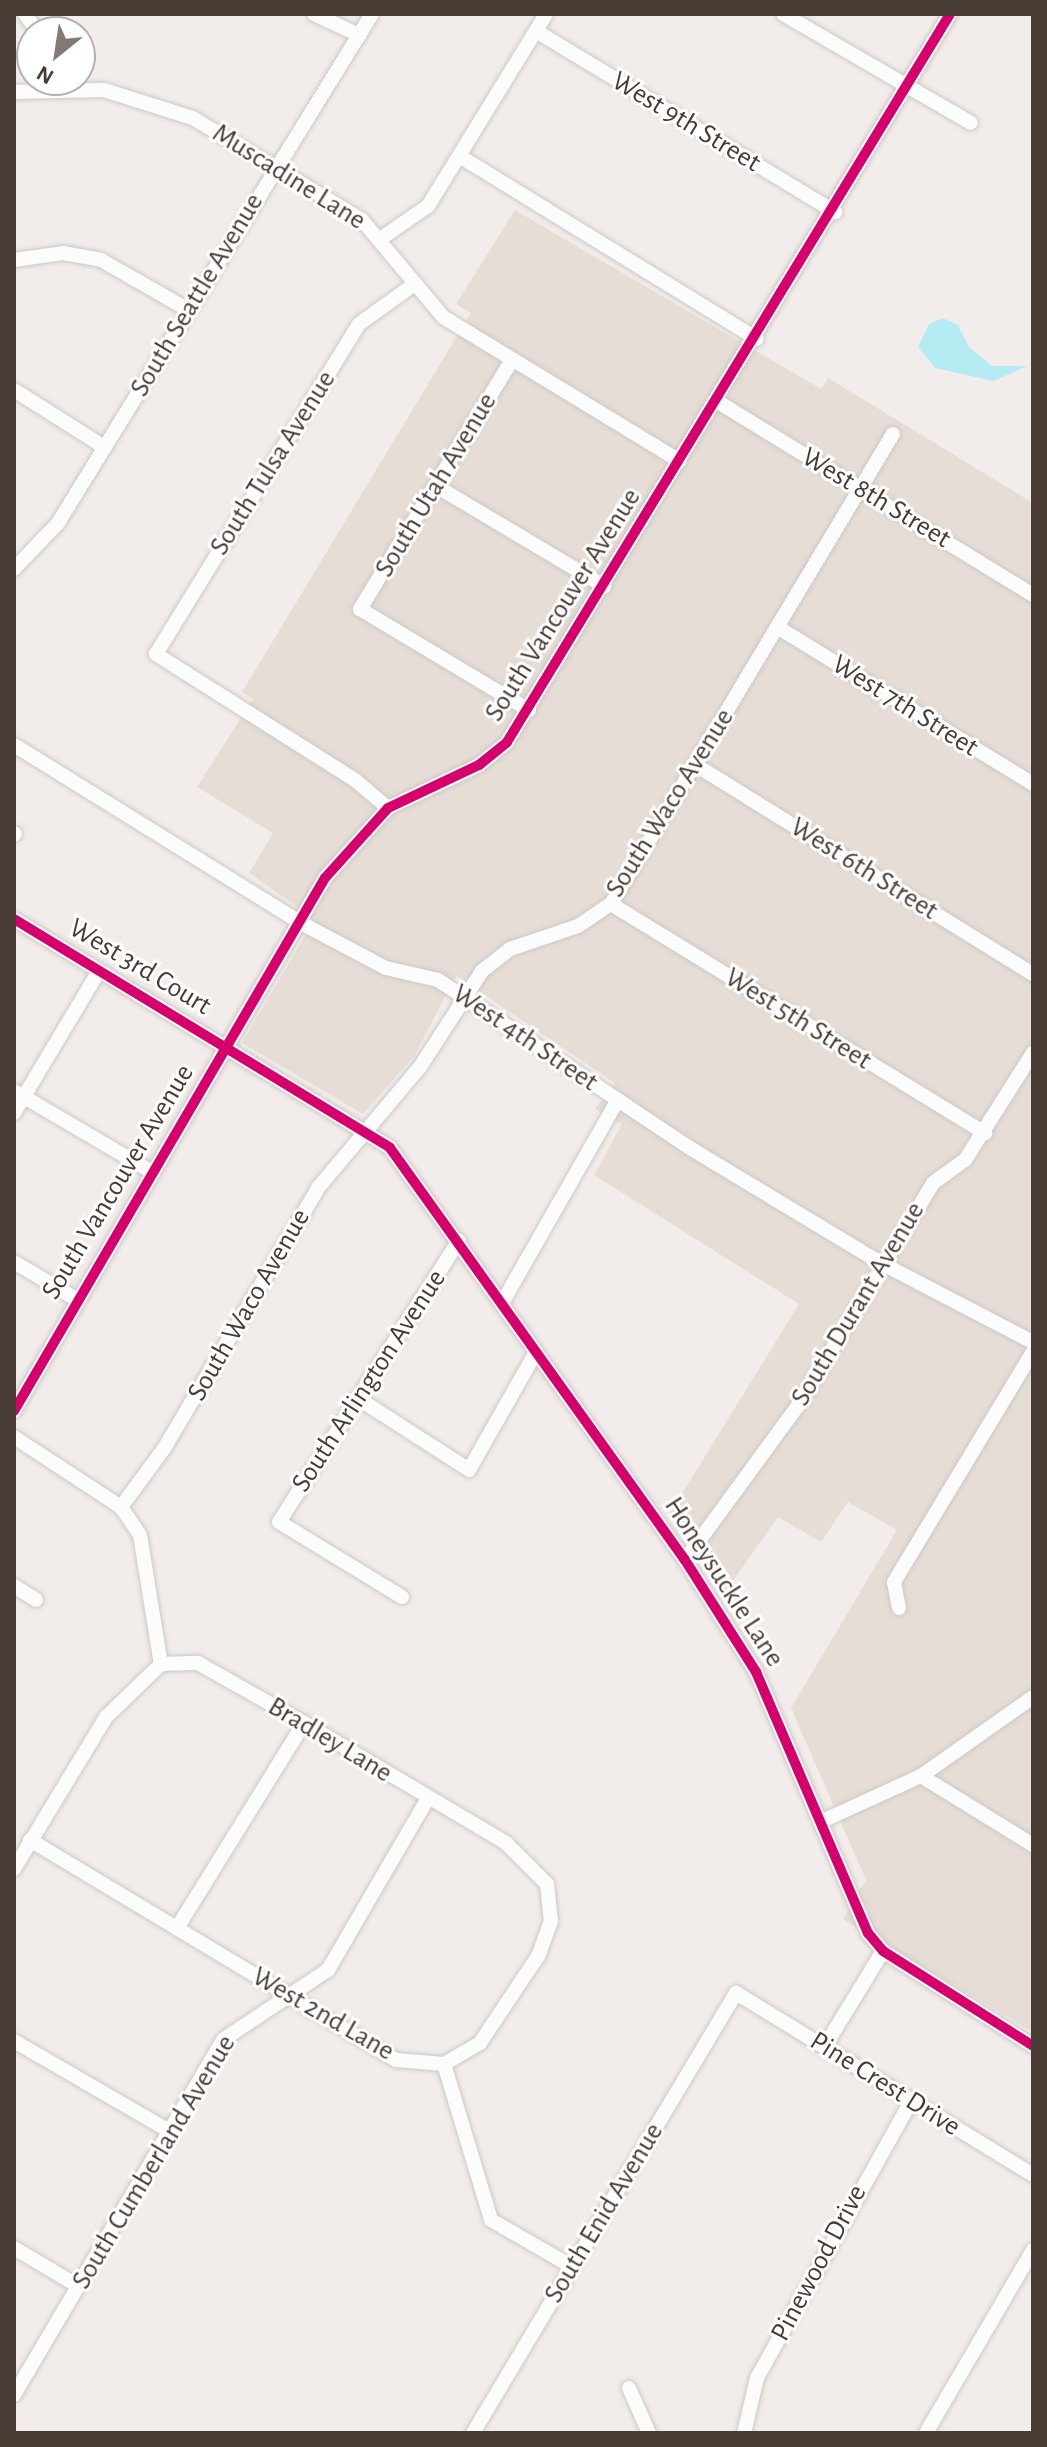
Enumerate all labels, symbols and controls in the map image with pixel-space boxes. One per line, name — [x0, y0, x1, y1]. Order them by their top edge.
north arrow — [16, 16, 96, 96]
text: N — [33, 62, 57, 88]
street label: West 9th Street — [605, 64, 767, 180]
street label: Muscadine Lane — [206, 117, 372, 237]
street label: South Seattle Avenue — [123, 187, 271, 403]
street label: South Tulsa Avenue — [203, 365, 343, 561]
street label: South Utah Avenue — [368, 387, 504, 583]
street label: West 8th Street — [795, 440, 957, 556]
street label: South Vancouver Avenue — [478, 482, 648, 728]
street label: West 7th Street — [826, 648, 984, 764]
street label: South Waco Avenue — [599, 703, 741, 903]
street label: West 6th Street — [784, 810, 944, 928]
street label: West 3rd Court — [63, 911, 217, 1023]
street label: West 5th Street — [719, 961, 877, 1077]
street label: West 4th Street — [446, 977, 604, 1099]
street label: South Vancouver Avenue — [35, 1058, 201, 1306]
street label: South Durant Avenue — [784, 1196, 932, 1412]
street label: South Waco Avenue — [180, 1203, 318, 1407]
street label: South Arlington Avenue — [285, 1264, 453, 1498]
street label: Honeysuckle Lane — [657, 1491, 791, 1673]
street label: Bradley Lane — [262, 1690, 398, 1790]
street label: West 2nd Lane — [246, 1960, 400, 2068]
street label: Pine Crest Drive — [803, 2024, 967, 2144]
street label: South Cumberland Avenue — [65, 2029, 243, 2295]
street label: South Enid Avenue — [537, 2117, 671, 2309]
street label: Pinewood Drive — [764, 2179, 874, 2347]

